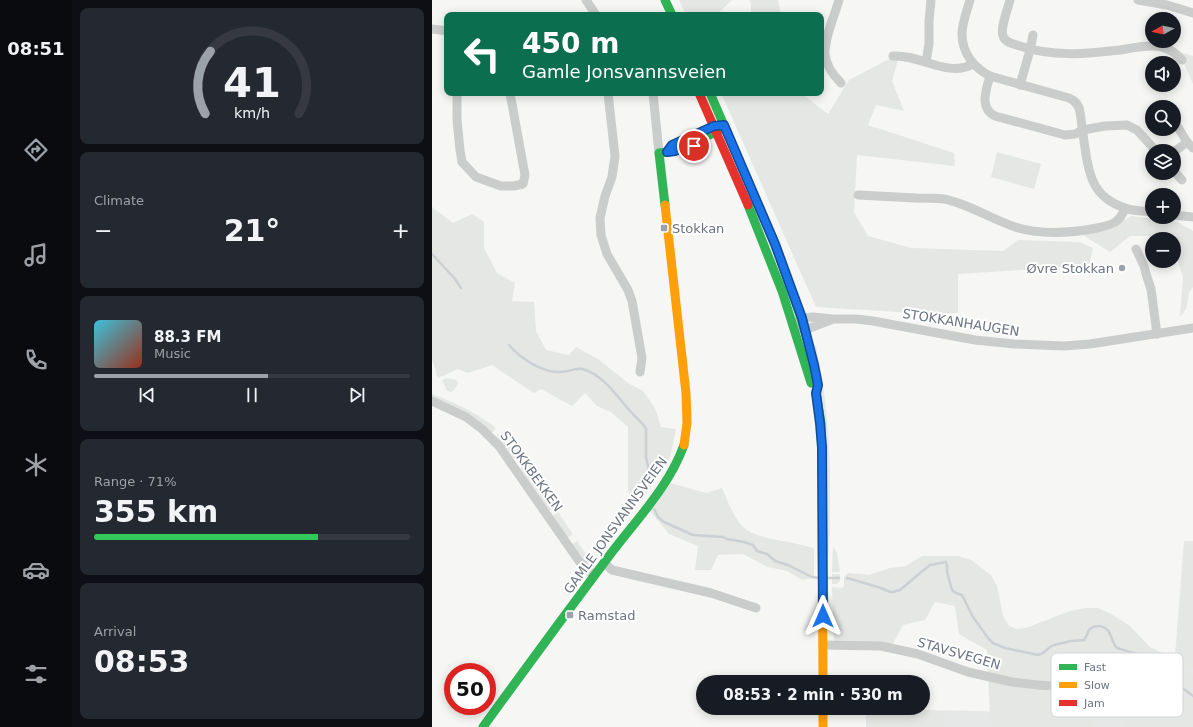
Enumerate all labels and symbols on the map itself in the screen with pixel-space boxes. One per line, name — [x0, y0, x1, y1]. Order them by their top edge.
north arrow — [1145, 12, 1181, 48]
pin — [677, 129, 711, 163]
place label: Stokkan — [672, 221, 724, 236]
marker: Stokkan — [659, 223, 669, 233]
place label: Øvre Stokkan — [1027, 261, 1114, 276]
marker: Øvre Stokkan — [1117, 263, 1127, 273]
street label: STOKKANHAUGEN — [901, 306, 1020, 339]
street label: STOKKBEKKEN — [497, 428, 566, 514]
street label: GAMLE JONSVANNSVEIEN — [561, 454, 670, 597]
position arrow — [802, 595, 844, 637]
place label: Ramstad — [578, 608, 635, 623]
marker: Ramstad — [565, 610, 575, 620]
street label: STAVSVEGEN — [916, 634, 1002, 672]
legend — [1051, 653, 1183, 717]
text: Fast — [1084, 661, 1107, 674]
speed limit sign: 50 — [444, 663, 496, 715]
text: Slow — [1084, 679, 1110, 692]
text: Jam — [1083, 697, 1105, 710]

